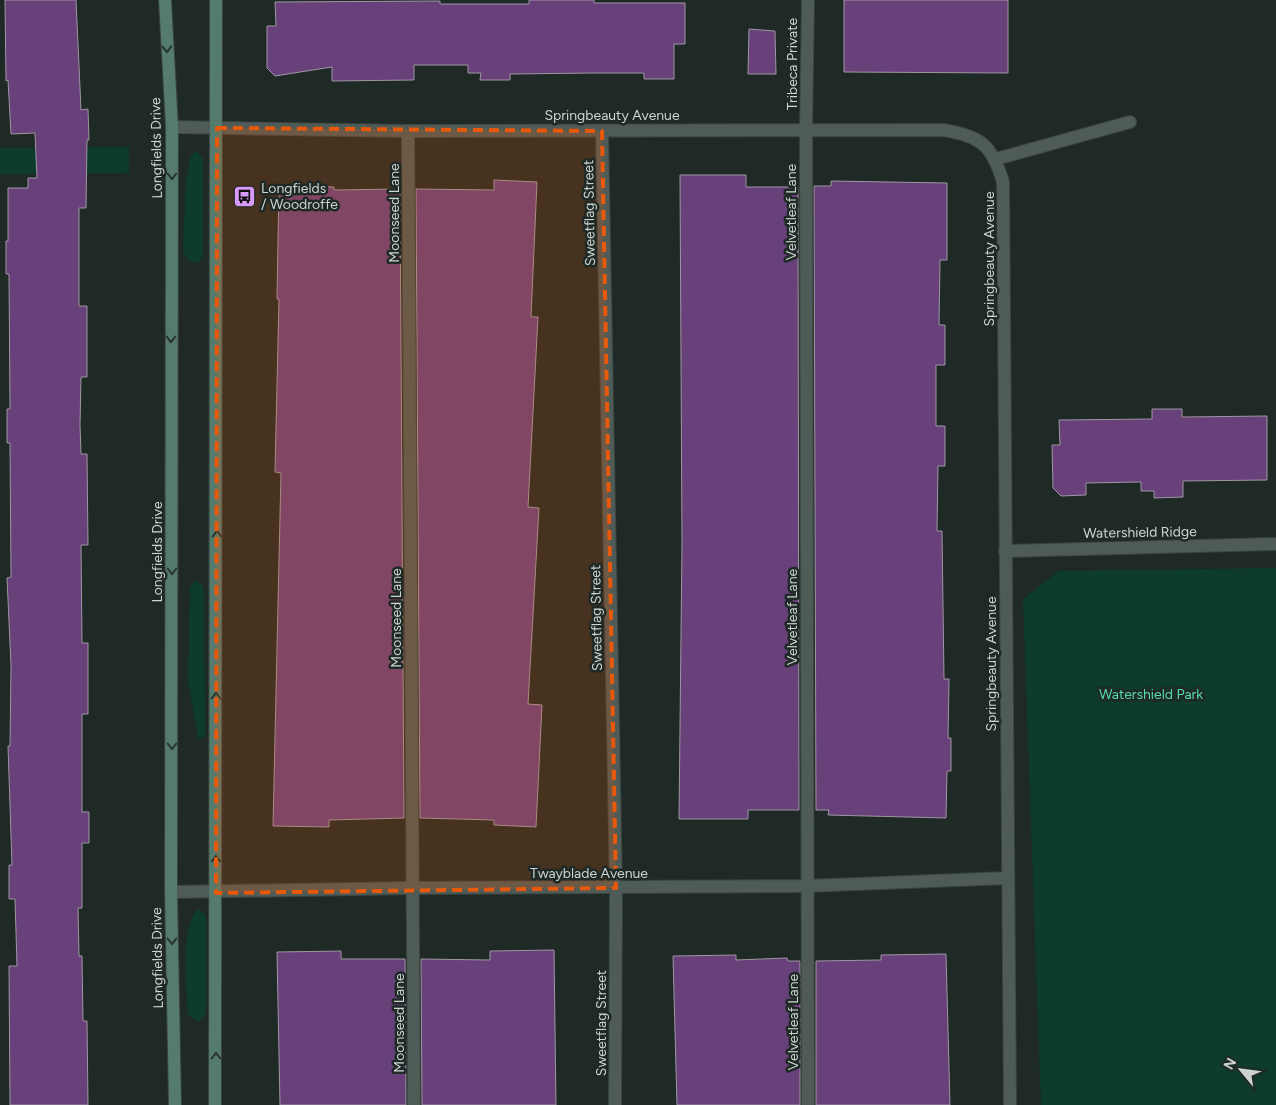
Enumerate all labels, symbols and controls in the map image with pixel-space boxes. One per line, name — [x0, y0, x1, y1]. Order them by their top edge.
street label: Tribeca Private — [784, 18, 801, 110]
one-way arrow — [162, 45, 173, 53]
street label: Longfields Drive — [147, 97, 166, 199]
street label: Springbeauty Avenue — [544, 107, 680, 124]
street label: Sweetflag Street — [580, 160, 599, 266]
street label: Moonseed Lane — [386, 163, 403, 263]
street label: Velvetleaf Lane — [783, 164, 800, 260]
one-way arrow — [167, 172, 177, 180]
place label: Longfields / Woodroffe — [261, 180, 338, 213]
bus stop icon: Longfields / Woodroffe — [233, 184, 257, 208]
street label: Springbeauty Avenue — [981, 191, 998, 327]
one-way arrow — [166, 335, 176, 343]
street label: Longfields Drive — [149, 501, 166, 603]
street label: Watershield Ridge — [1083, 523, 1197, 542]
one-way arrow — [212, 530, 222, 538]
street label: Sweetflag Street — [587, 565, 606, 671]
one-way arrow — [167, 568, 177, 575]
street label: Moonseed Lane — [388, 568, 405, 668]
street label: Velvetleaf Lane — [784, 569, 801, 665]
street label: Springbeauty Avenue — [983, 596, 1000, 732]
park label: Watershield Park — [1099, 686, 1203, 703]
one-way arrow — [211, 692, 221, 700]
one-way arrow — [167, 742, 177, 750]
one-way arrow — [211, 855, 221, 862]
street label: Twayblade Avenue — [530, 865, 648, 882]
street label: Longfields Drive — [148, 907, 167, 1009]
one-way arrow — [167, 938, 177, 945]
street label: Sweetflag Street — [593, 970, 610, 1076]
street label: Moonseed Lane — [391, 973, 408, 1073]
street label: Velvetleaf Lane — [785, 974, 802, 1070]
north arrow — [1216, 1045, 1266, 1095]
one-way arrow — [211, 1052, 221, 1060]
text: N — [1220, 1055, 1240, 1073]

